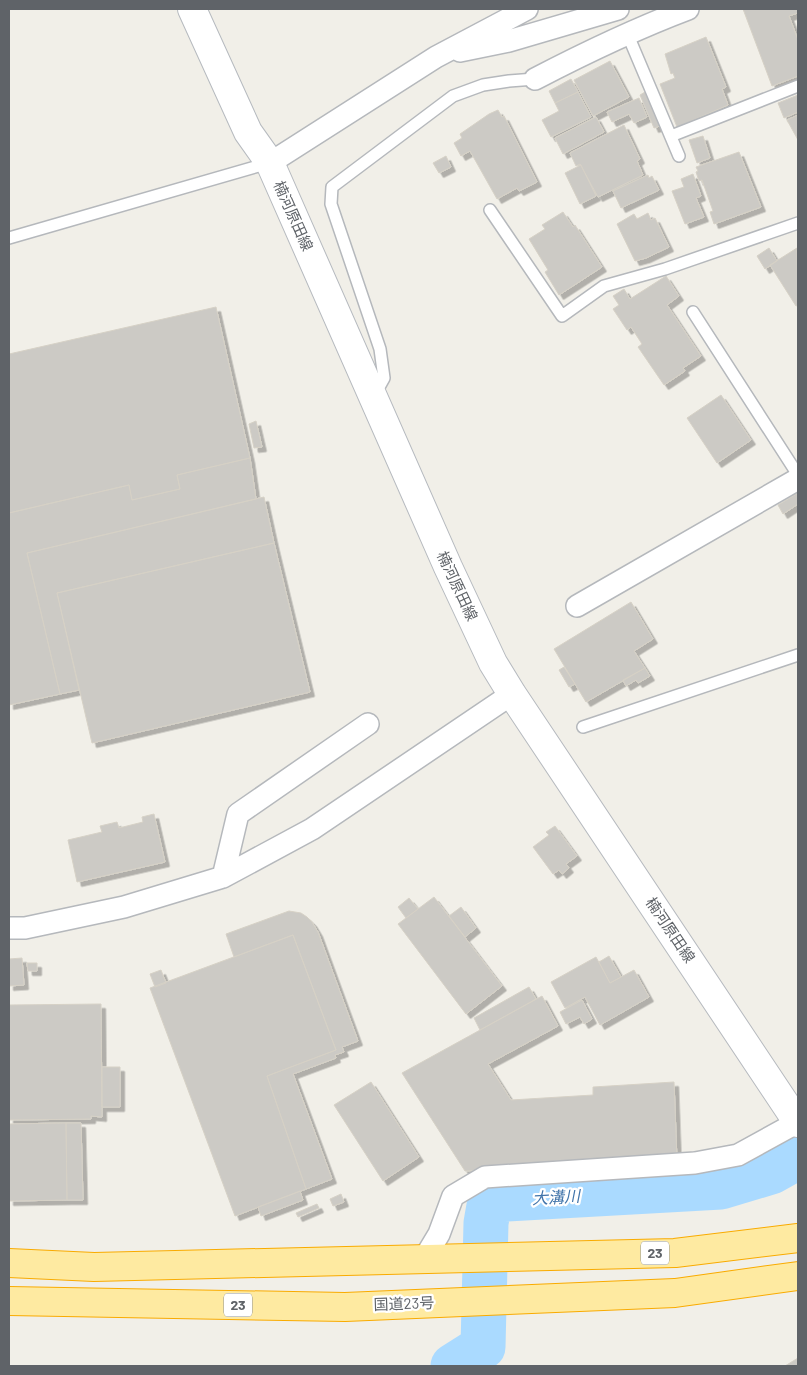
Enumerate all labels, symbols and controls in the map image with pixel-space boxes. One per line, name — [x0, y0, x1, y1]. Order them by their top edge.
street label: 楠河原田線 — [270, 178, 317, 254]
street label: 楠河原田線 — [434, 548, 482, 623]
street label: 楠河原田線 — [642, 893, 699, 966]
water label: 大溝川 — [532, 1186, 582, 1207]
road number: 23 — [641, 1242, 669, 1264]
street label: 国道23号 — [373, 1293, 435, 1313]
road number: 23 — [224, 1294, 252, 1316]

